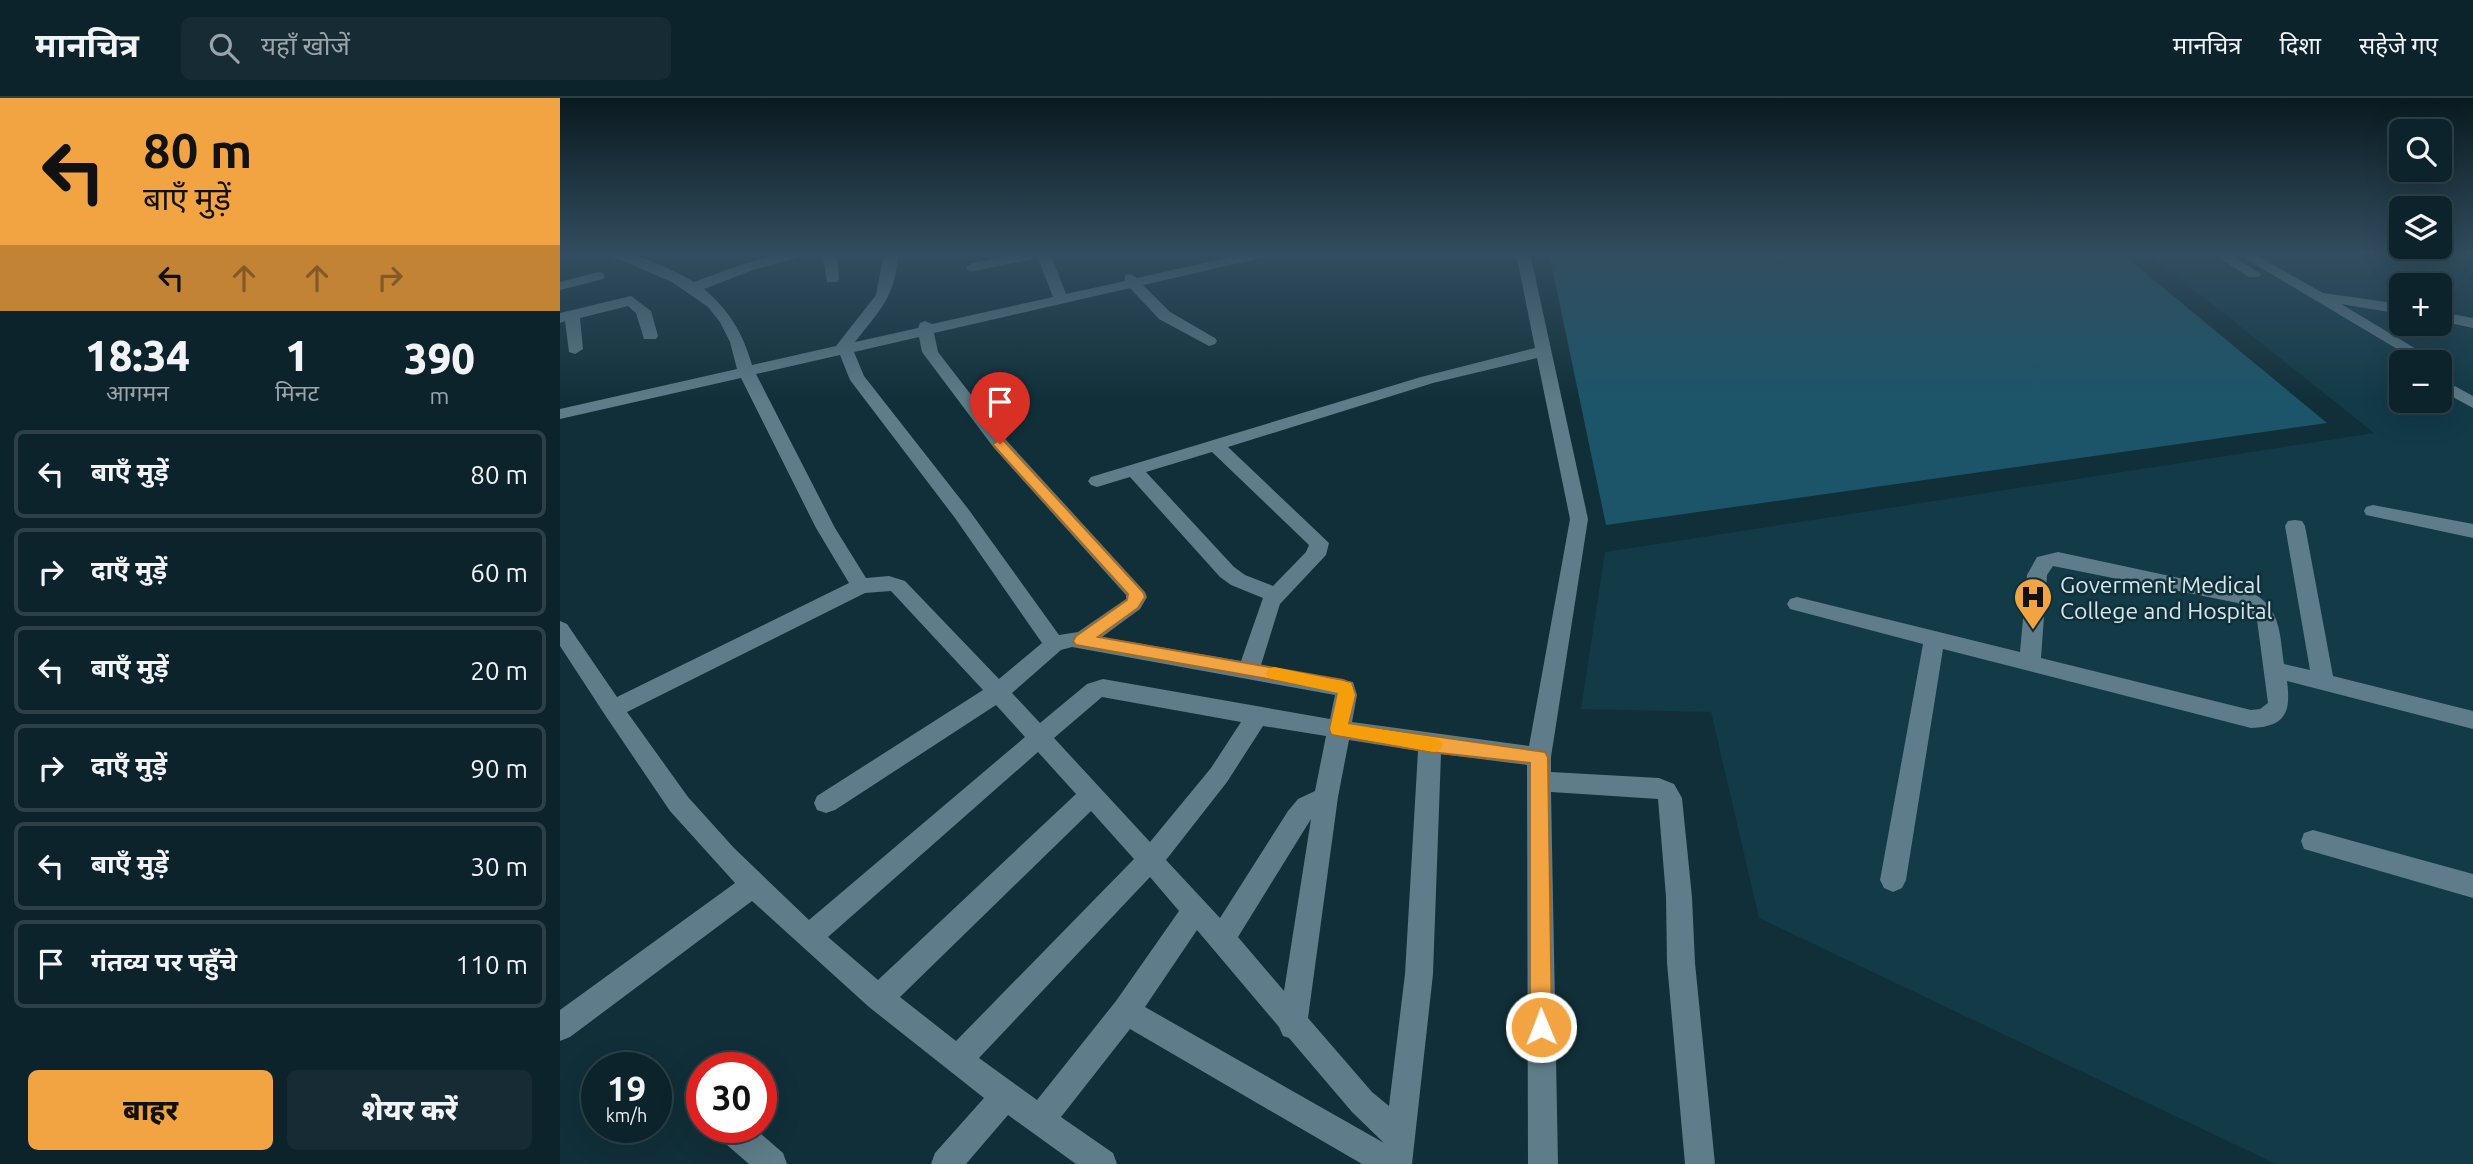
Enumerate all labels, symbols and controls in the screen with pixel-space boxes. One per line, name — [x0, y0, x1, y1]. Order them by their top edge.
search box — [181, 17, 671, 80]
text: मानचित्र — [35, 26, 139, 63]
icon: search — [205, 29, 243, 67]
text: यहाँ खोजें — [261, 31, 350, 60]
text: मानचित्र — [2173, 32, 2241, 59]
text: दिशा — [2279, 32, 2321, 59]
text: सहेजे गए — [2359, 32, 2438, 59]
map controls — [2389, 119, 2452, 413]
button: search — [2389, 119, 2452, 182]
text: 80 m — [143, 122, 252, 177]
icon: left — [28, 126, 119, 217]
text: बाएँ मुड़ें — [143, 180, 231, 216]
button: layers — [2389, 196, 2452, 259]
icon: left — [152, 259, 190, 297]
icon: ahead — [225, 259, 263, 297]
icon: ahead — [298, 259, 336, 297]
icon: right — [371, 259, 409, 297]
button: + — [2389, 273, 2452, 336]
text: 18:34 — [85, 332, 190, 379]
text: 1 — [285, 332, 309, 379]
text: 390 — [404, 335, 475, 382]
button: − — [2389, 350, 2452, 413]
pin — [970, 372, 1030, 444]
text: आगमन — [106, 380, 169, 405]
text: मिनट — [275, 380, 319, 405]
text: m — [430, 383, 449, 408]
icon: arrive — [981, 383, 1019, 421]
icon: left — [32, 455, 70, 493]
text: बाएँ मुड़ें — [91, 457, 168, 486]
text: 80 m — [470, 460, 528, 489]
icon: right — [32, 553, 70, 591]
text: दाएँ मुड़ें — [91, 555, 167, 584]
text: 60 m — [470, 558, 528, 587]
place label: Goverment Medical College and Hospital — [2060, 572, 2273, 623]
hospital icon: Goverment Medical College and Hospital — [2012, 576, 2054, 631]
icon: left — [32, 651, 70, 689]
text: बाएँ मुड़ें — [91, 653, 168, 682]
text: 20 m — [470, 656, 528, 685]
icon: right — [32, 749, 70, 787]
text: दाएँ मुड़ें — [91, 751, 167, 780]
text: 90 m — [470, 754, 528, 783]
icon: left — [32, 847, 70, 885]
text: बाएँ मुड़ें — [91, 849, 168, 878]
text: 30 m — [470, 852, 528, 881]
icon: arrive — [32, 945, 70, 983]
text: गंतव्य पर पहुँचे — [91, 947, 237, 976]
text: 110 m — [456, 950, 528, 979]
position arrow — [1504, 990, 1578, 1064]
speed limit sign: 30 — [686, 1052, 777, 1143]
text: 19 — [607, 1068, 646, 1108]
button: बाहर — [28, 1070, 273, 1150]
button: शेयर करें — [287, 1070, 532, 1150]
text: km/h — [606, 1105, 647, 1125]

